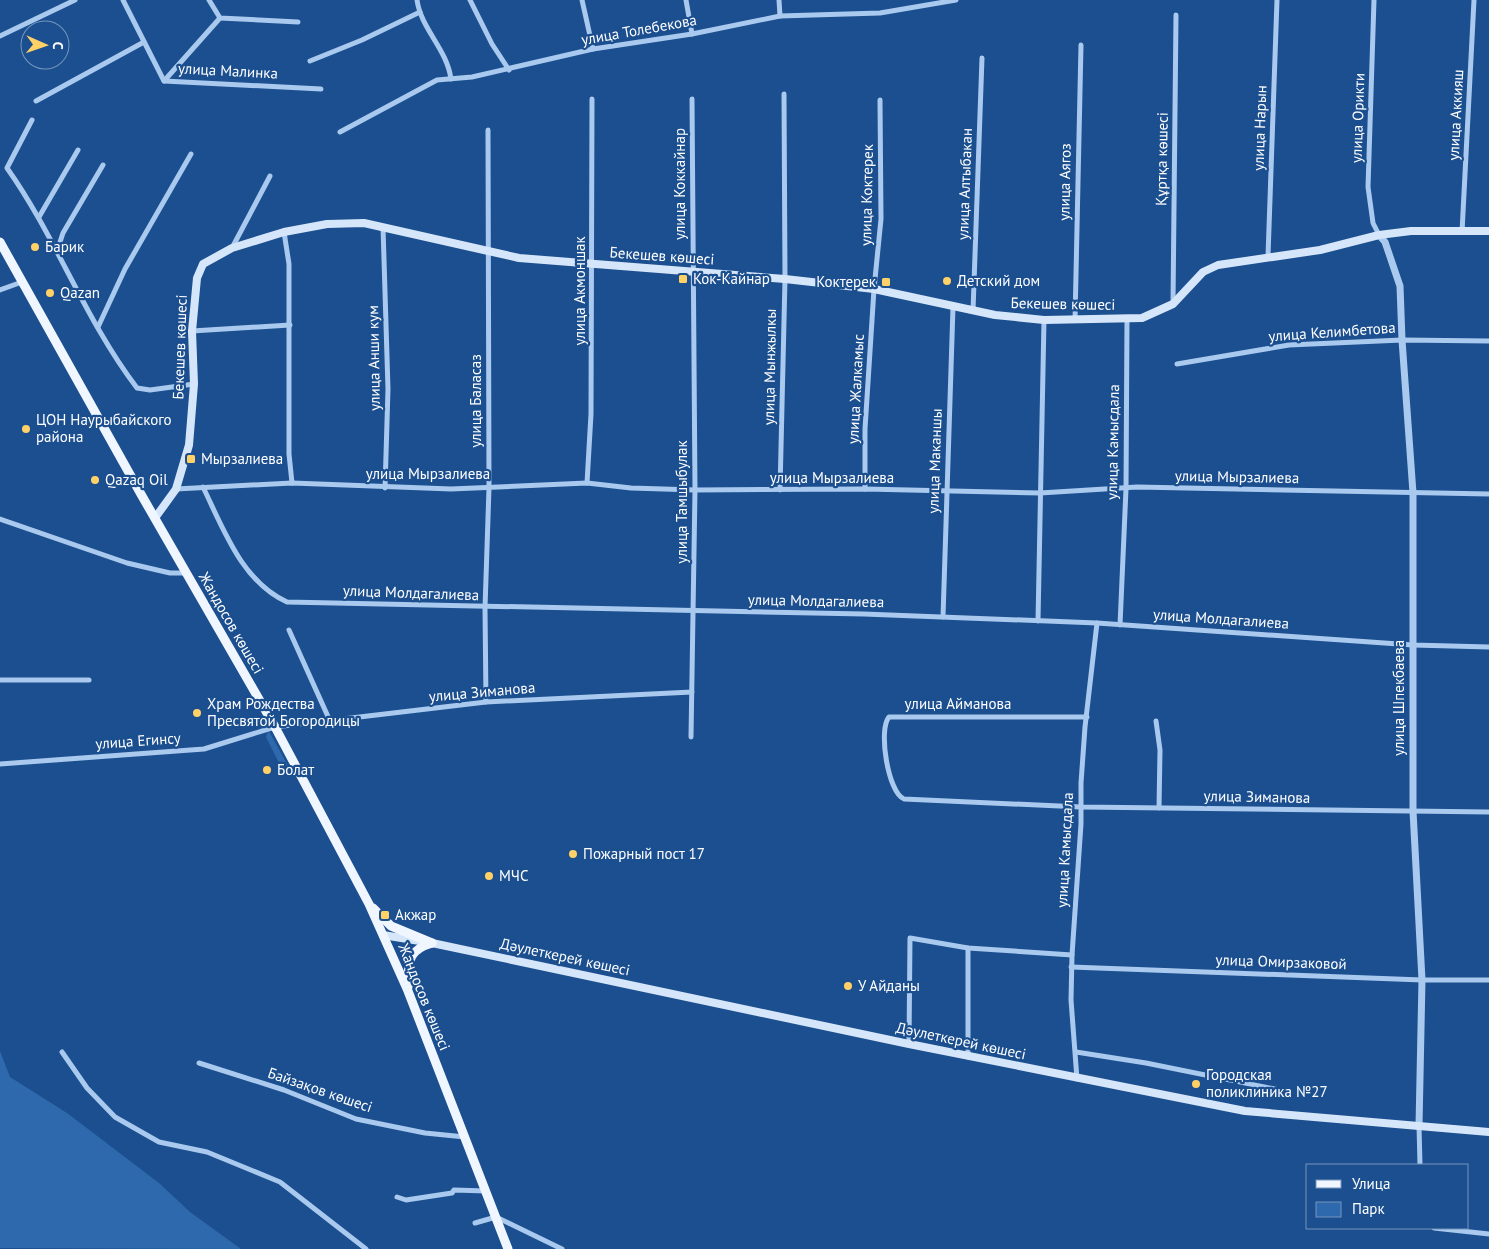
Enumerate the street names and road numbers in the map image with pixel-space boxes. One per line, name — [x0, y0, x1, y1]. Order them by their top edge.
street label: улица Толебекова — [580, 10, 698, 49]
street label: улица Малинка — [178, 58, 278, 83]
street label: улица Аккияш — [1444, 69, 1467, 161]
street label: улица Орикти — [1346, 73, 1369, 163]
street label: улица Нарын — [1249, 85, 1270, 171]
street label: Құртқа көшесі — [1151, 112, 1172, 206]
street label: улица Коккайнар — [670, 128, 689, 240]
street label: улица Алтыбакан — [953, 128, 976, 240]
street label: улица Коктерек — [856, 143, 877, 246]
street label: улица Аягоз — [1054, 143, 1075, 221]
street label: улица Акмоншак — [570, 236, 589, 346]
street label: Бекешев көшесі — [609, 242, 715, 269]
street label: Бекешев көшесі — [1010, 293, 1116, 314]
street label: Бекешев көшесі — [168, 294, 191, 400]
street label: улица Анши кум — [363, 305, 384, 411]
street label: улица Мынжылкы — [759, 309, 780, 425]
street label: улица Келимбетова — [1268, 318, 1396, 345]
street label: улица Жалкамыс — [843, 333, 868, 445]
street label: улица Баласаз — [466, 354, 485, 448]
street label: улица Камысдала — [1102, 384, 1123, 500]
street label: улица Маканшы — [923, 408, 946, 514]
street label: улица Тамшыбулак — [672, 440, 691, 564]
street label: улица Мырзалиева — [366, 464, 490, 483]
street label: улица Мырзалиева — [1175, 466, 1299, 487]
street label: улица Мырзалиева — [770, 468, 894, 487]
street label: Жандосов көшесі — [194, 568, 268, 677]
street label: улица Молдагалиева — [343, 581, 479, 604]
street label: улица Молдагалиева — [748, 590, 884, 611]
street label: улица Молдагалиева — [1152, 604, 1290, 633]
street label: улица Шпекбаева — [1389, 640, 1408, 756]
street label: улица Зиманова — [428, 677, 536, 706]
street label: улица Айманова — [905, 694, 1011, 713]
street label: улица Егинсу — [95, 728, 181, 753]
street label: улица Зиманова — [1204, 786, 1311, 807]
street label: улица Камысдала — [1052, 792, 1077, 908]
street label: Дәулеткерей көшесі — [498, 933, 632, 980]
street label: Жандосов көшесі — [394, 939, 455, 1053]
street label: улица Омирзаковой — [1215, 950, 1347, 973]
street label: Дәулеткерей көшесі — [894, 1017, 1028, 1064]
street label: Байзақов көшесі — [265, 1063, 375, 1116]

